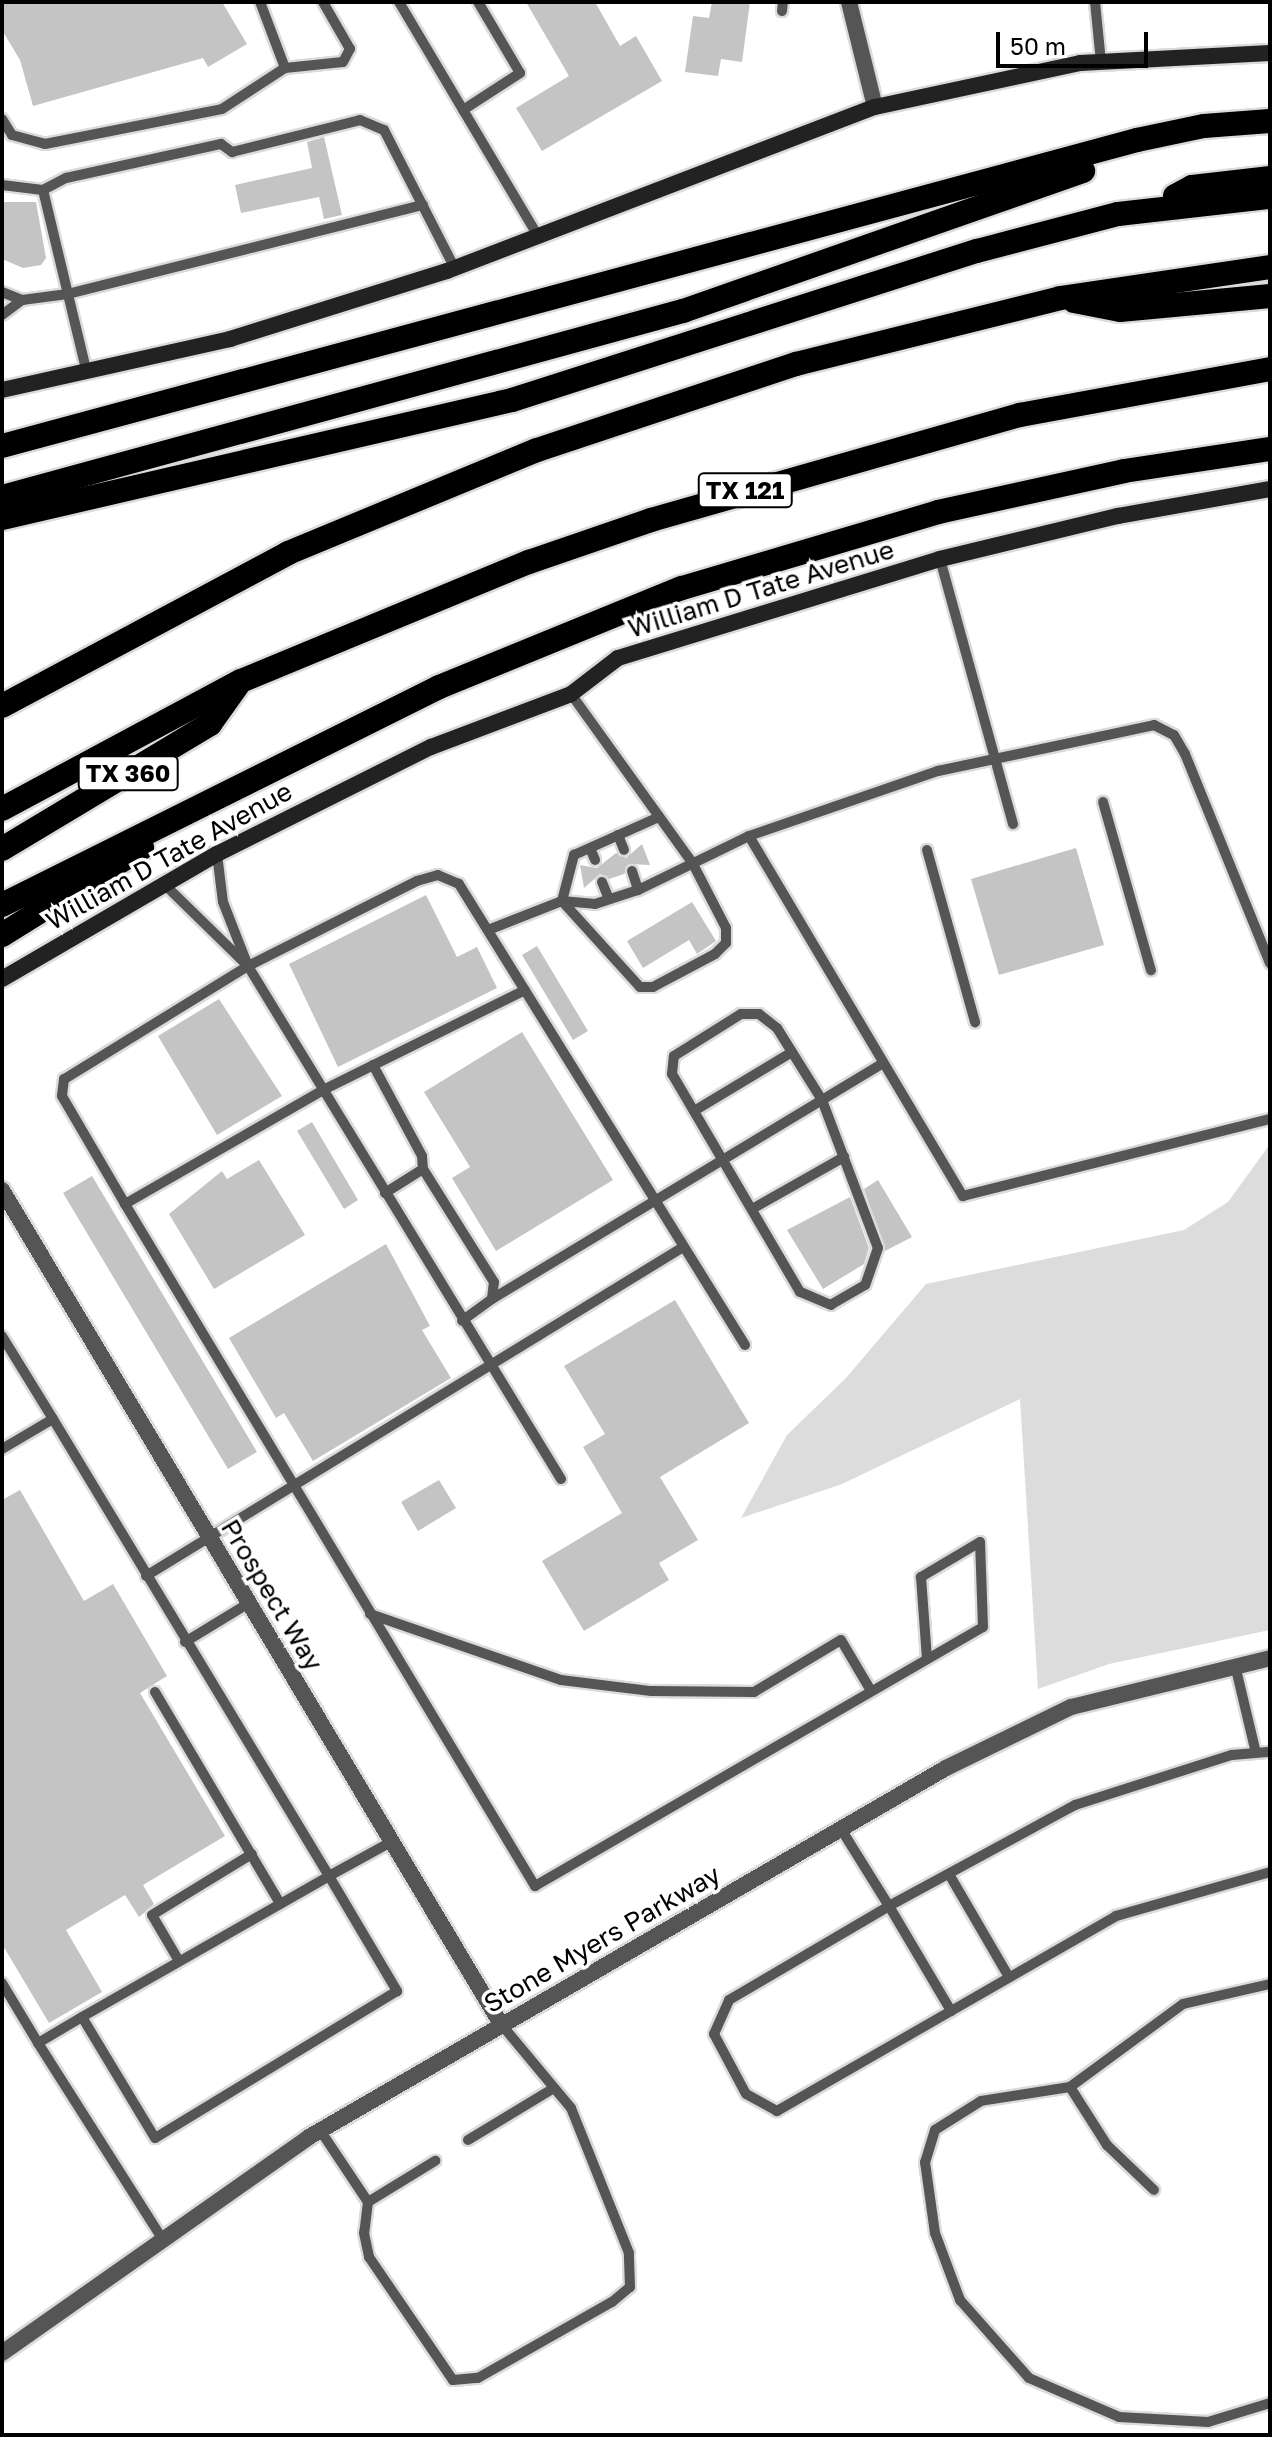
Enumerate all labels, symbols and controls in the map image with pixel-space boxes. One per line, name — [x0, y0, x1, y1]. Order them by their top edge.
scale bar — [1000, 16, 1152, 66]
text: 50 m — [1010, 31, 1066, 60]
road number: TX 121 — [697, 470, 793, 510]
street label: William D Tate Avenue — [624, 534, 898, 644]
road number: TX 360 — [76, 753, 180, 793]
street label: William D Tate Avenue — [41, 775, 297, 937]
street label: Prospect Way — [215, 1514, 329, 1676]
street label: Stone Myers Parkway — [478, 1859, 726, 2019]

